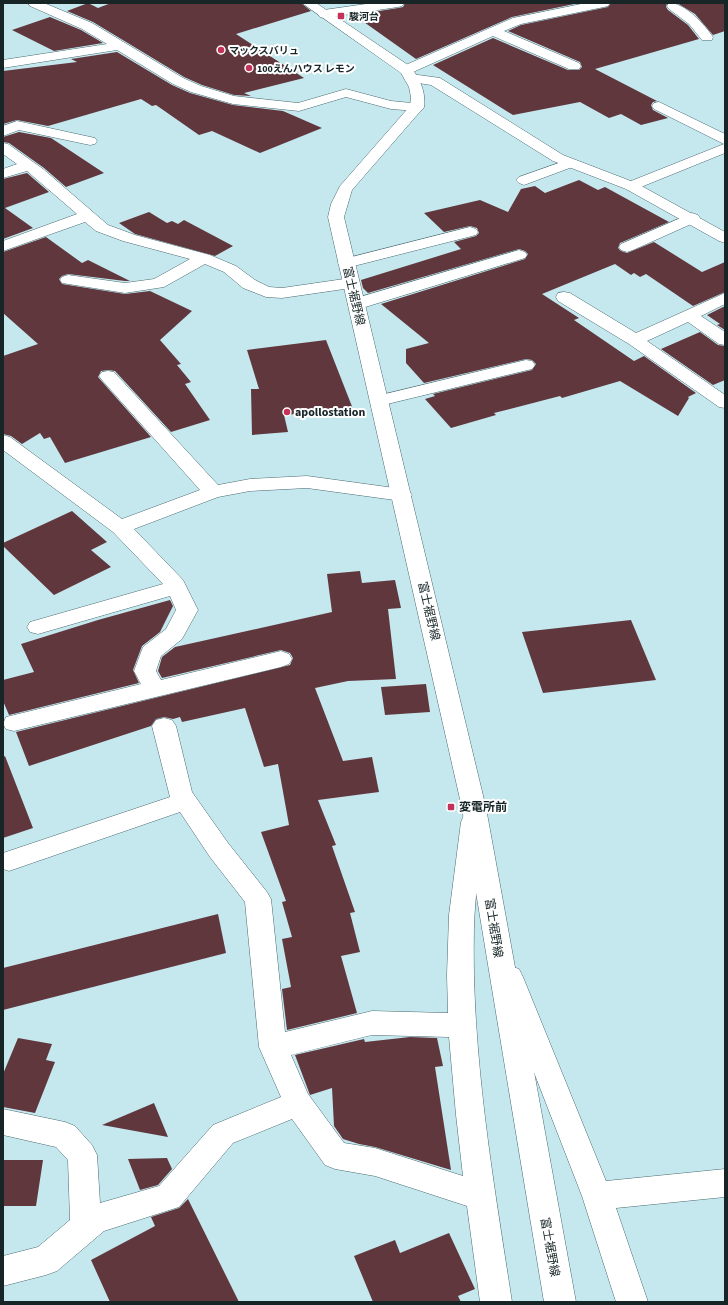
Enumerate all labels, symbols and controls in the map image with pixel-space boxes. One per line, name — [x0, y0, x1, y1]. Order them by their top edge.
place label: 駿河台 — [348, 10, 379, 24]
marker: 駿河台 — [336, 11, 346, 21]
place label: マックスバリュ — [229, 44, 299, 58]
marker: マックスバリュ — [216, 45, 226, 55]
place label: 100えんハウス レモン — [257, 62, 355, 76]
marker: 100えんハウス レモン — [244, 63, 254, 73]
street label: 富士裾野線 — [338, 265, 369, 327]
place label: apollostation — [295, 404, 365, 421]
marker: apollostation — [282, 407, 292, 417]
street label: 富士裾野線 — [413, 580, 444, 642]
place label: 変電所前 — [459, 799, 507, 816]
marker: 変電所前 — [446, 802, 456, 812]
street label: 富士裾野線 — [480, 897, 507, 959]
street label: 富士裾野線 — [536, 1216, 563, 1278]

